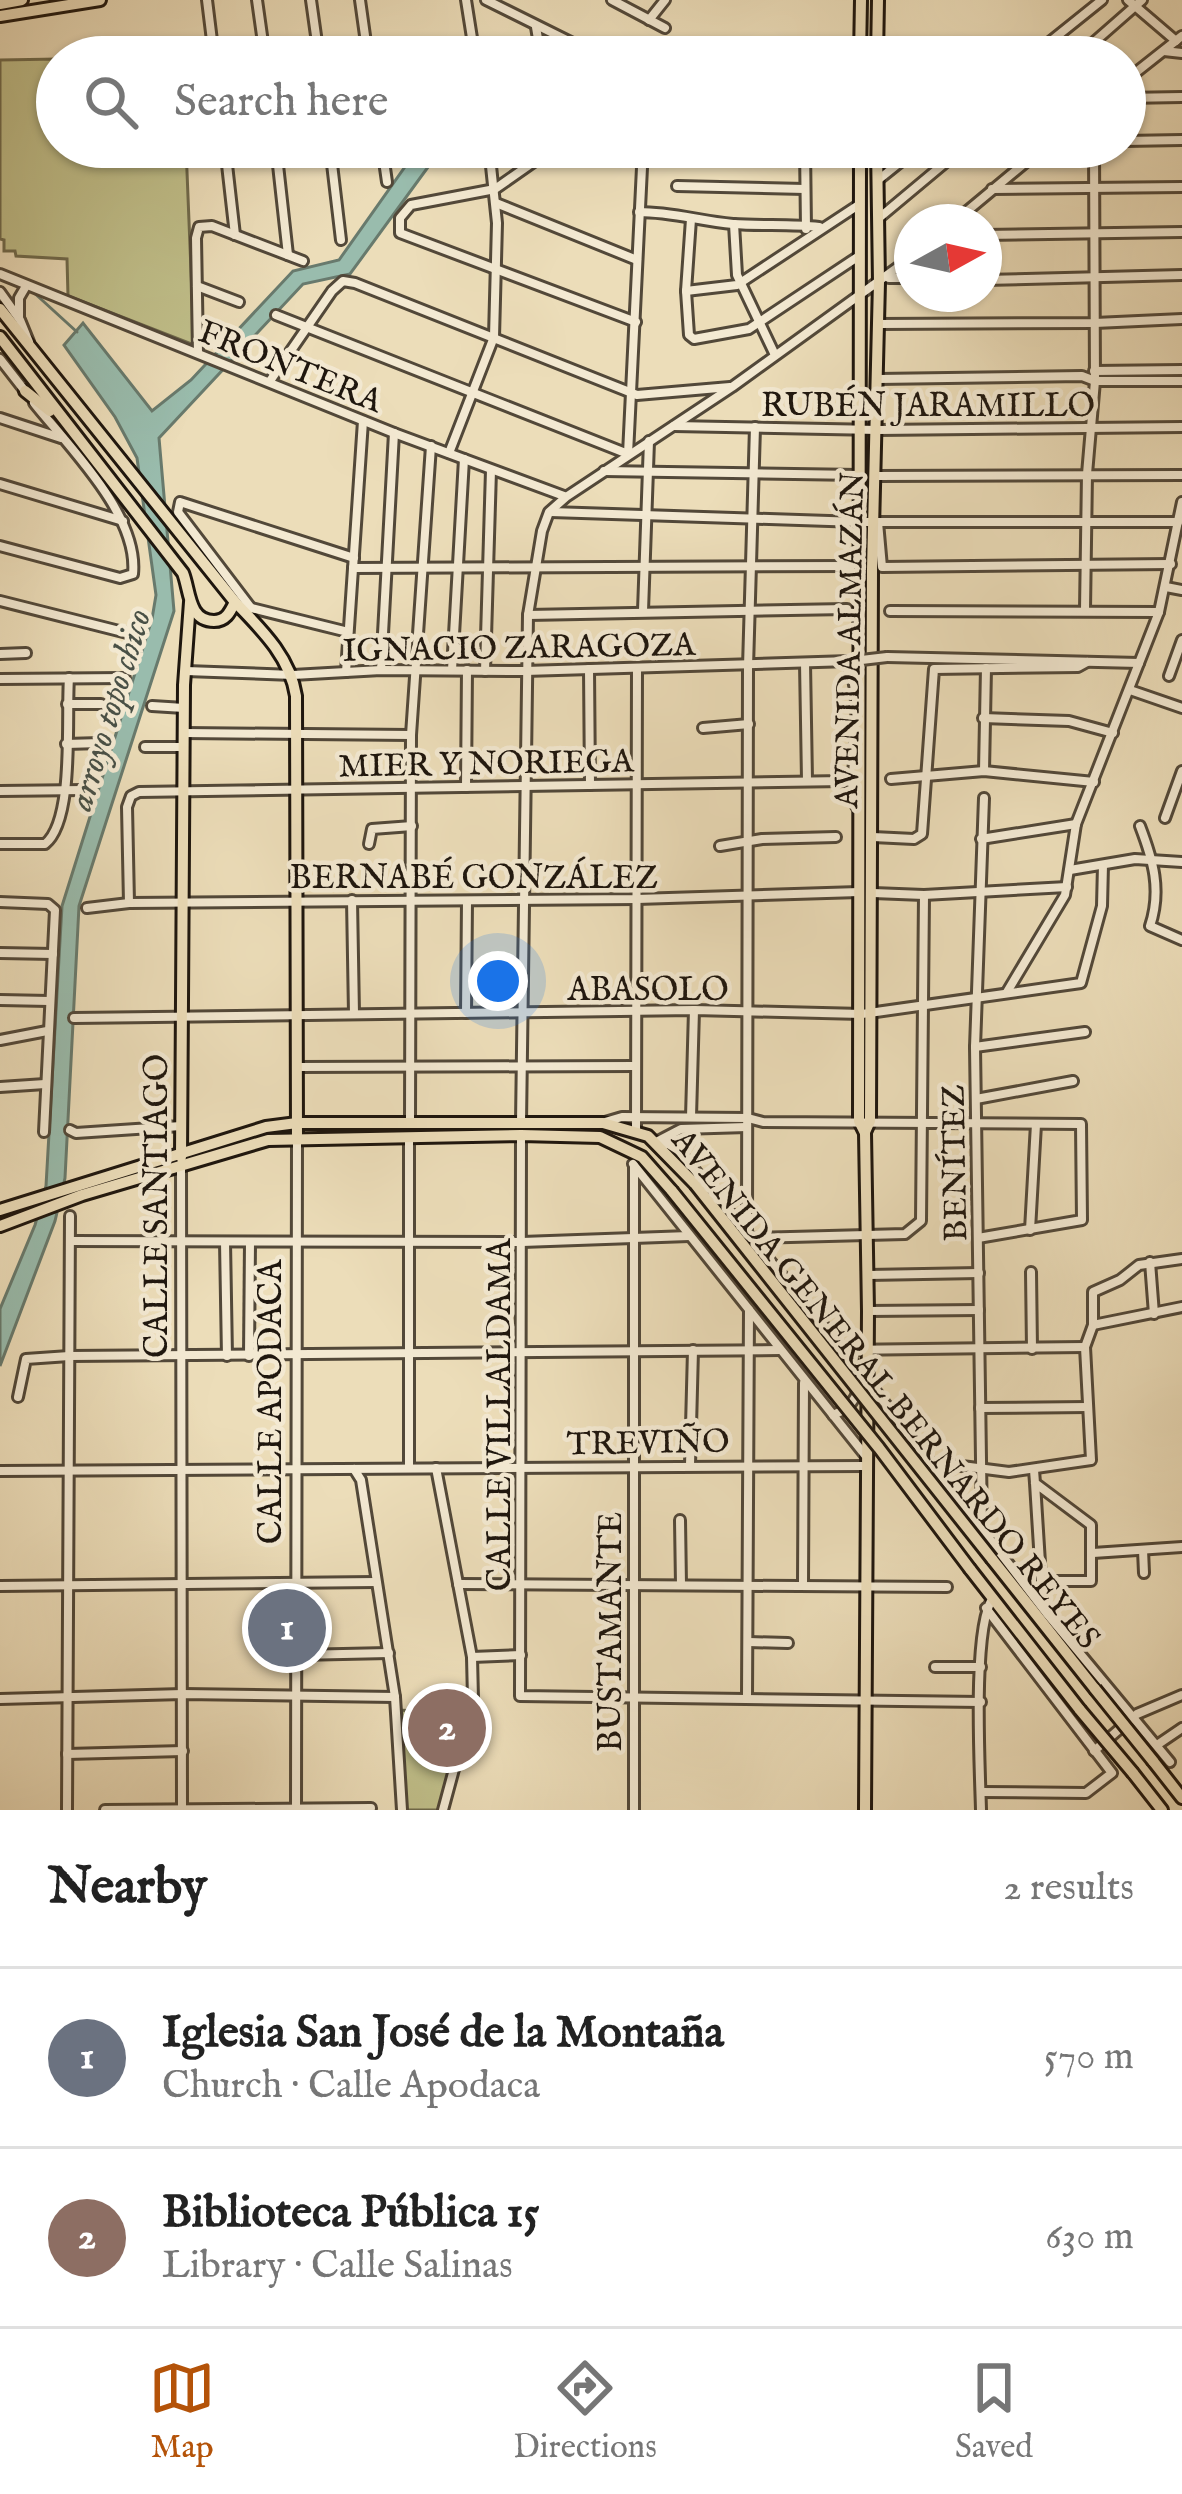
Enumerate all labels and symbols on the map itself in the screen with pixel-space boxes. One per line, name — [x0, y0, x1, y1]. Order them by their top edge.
north arrow — [894, 204, 1002, 312]
street label: FRONTERA — [192, 312, 389, 424]
street label: RUBÉN JARAMILLO — [761, 384, 1095, 428]
street label: AVENIDA ALMAZÁN — [825, 471, 875, 810]
water label: arroyo topo chico — [58, 604, 163, 817]
street label: IGNACIO ZARAGOZA — [342, 625, 697, 673]
street label: MIER Y NORIEGA — [338, 741, 635, 789]
street label: BERNABÉ GONZÁLEZ — [290, 856, 658, 900]
your location — [468, 951, 528, 1011]
street label: ABASOLO — [566, 970, 729, 1012]
street label: CALLE SANTIAGO — [137, 1054, 179, 1358]
street label: BENÍTEZ — [933, 1084, 978, 1242]
street label: AVENIDA GENERAL BERNARDO REYES — [661, 1120, 1108, 1659]
street label: CALLE VILLALDAMA — [480, 1238, 522, 1591]
street label: CALLE APODACA — [251, 1259, 293, 1544]
street label: TREVIÑO — [566, 1420, 730, 1466]
street label: BUSTAMANTE — [591, 1512, 633, 1752]
pin: 1 — [248, 1583, 326, 1673]
pin: 2 — [408, 1683, 486, 1773]

